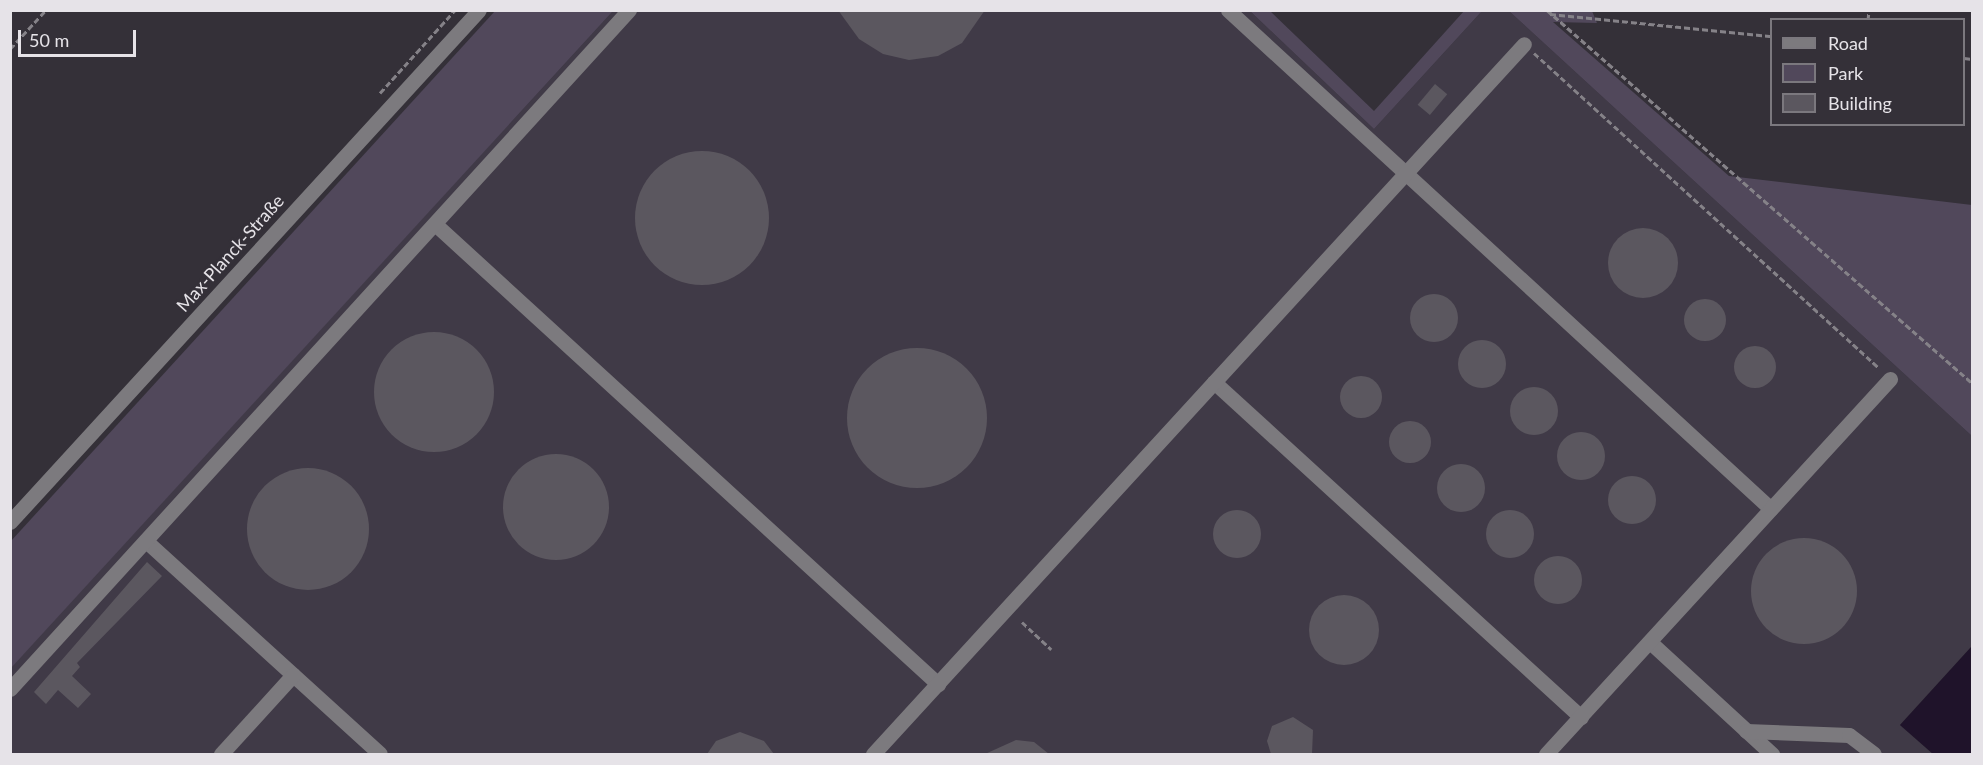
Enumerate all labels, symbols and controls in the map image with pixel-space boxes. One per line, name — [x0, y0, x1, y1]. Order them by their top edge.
scale bar — [21, 18, 140, 56]
legend — [1770, 18, 1965, 126]
text: 50 m — [29, 29, 69, 51]
text: Road — [1828, 32, 1868, 54]
text: Park — [1828, 62, 1863, 84]
text: Building — [1828, 92, 1892, 114]
street label: Max-Planck-Straße — [172, 190, 288, 316]

